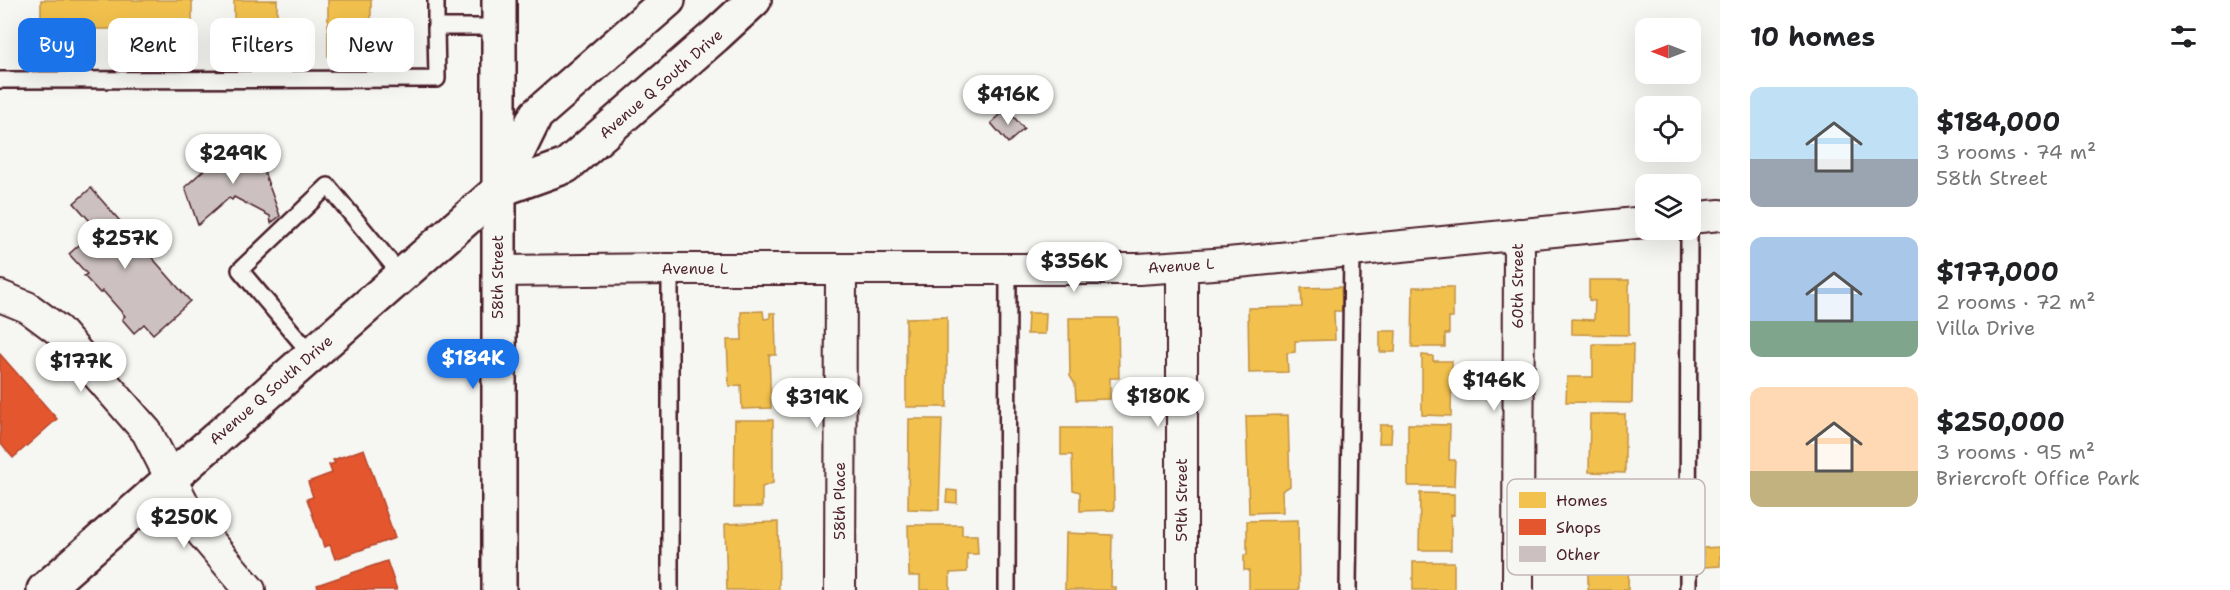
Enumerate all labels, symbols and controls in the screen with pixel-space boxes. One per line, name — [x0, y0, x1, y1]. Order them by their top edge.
chip: Buy — [18, 18, 96, 72]
chip: Rent — [108, 18, 198, 72]
chip: Filters — [210, 18, 315, 72]
chip: New — [327, 18, 414, 72]
north arrow — [1635, 18, 1701, 84]
map controls — [1635, 18, 1701, 240]
text: 10 homes — [1750, 19, 1875, 54]
icon: filters — [2167, 20, 2200, 53]
street label: Avenue Q South Drive — [595, 25, 727, 143]
pin: $416K — [966, 75, 1050, 126]
text: $416K — [977, 81, 1039, 107]
button: locate — [1635, 96, 1701, 162]
text: $184,000 — [1936, 104, 2060, 139]
icon: home — [1798, 111, 1870, 183]
pin: $249K — [191, 134, 275, 185]
text: 3 rooms · 74 m² — [1936, 139, 2096, 165]
text: $249K — [199, 140, 267, 166]
text: 58th Street — [1936, 165, 2048, 191]
button: layers — [1635, 174, 1701, 240]
pin: $257K — [83, 219, 167, 270]
text: $257K — [91, 225, 159, 251]
street label: 58th Street — [488, 235, 508, 319]
pin: $356K — [1032, 242, 1116, 293]
street label: 60th Street — [1508, 243, 1528, 329]
text: $356K — [1040, 248, 1108, 274]
street label: Avenue L — [1147, 254, 1215, 278]
text: $177,000 — [1936, 254, 2059, 289]
street label: Avenue L — [662, 259, 728, 279]
icon: home — [1798, 261, 1870, 333]
text: 2 rooms · 72 m² — [1936, 289, 2095, 315]
text: Villa Drive — [1936, 315, 2035, 341]
street label: Avenue Q South Drive — [205, 331, 337, 449]
pin: $184K — [431, 339, 515, 390]
pin: $177K — [39, 342, 123, 393]
text: $184K — [441, 345, 505, 371]
text: $177K — [50, 348, 113, 374]
pin: $146K — [1452, 361, 1536, 412]
text: $146K — [1462, 367, 1526, 393]
pin: $180K — [1116, 377, 1200, 428]
pin: $319K — [775, 378, 859, 429]
text: $180K — [1126, 383, 1190, 409]
text: $319K — [785, 384, 849, 410]
text: $250,000 — [1936, 404, 2065, 439]
icon: home — [1798, 411, 1870, 483]
text: 3 rooms · 95 m² — [1936, 439, 2095, 465]
street label: 59th Street — [1172, 458, 1192, 542]
street label: 58th Place — [830, 462, 850, 540]
text: Briercroft Office Park — [1936, 465, 2140, 491]
legend — [1507, 479, 1705, 575]
text: Homes — [1556, 490, 1608, 511]
pin: $250K — [142, 498, 226, 549]
text: $250K — [150, 504, 218, 530]
text: Shops — [1556, 517, 1601, 538]
text: Other — [1556, 544, 1600, 565]

